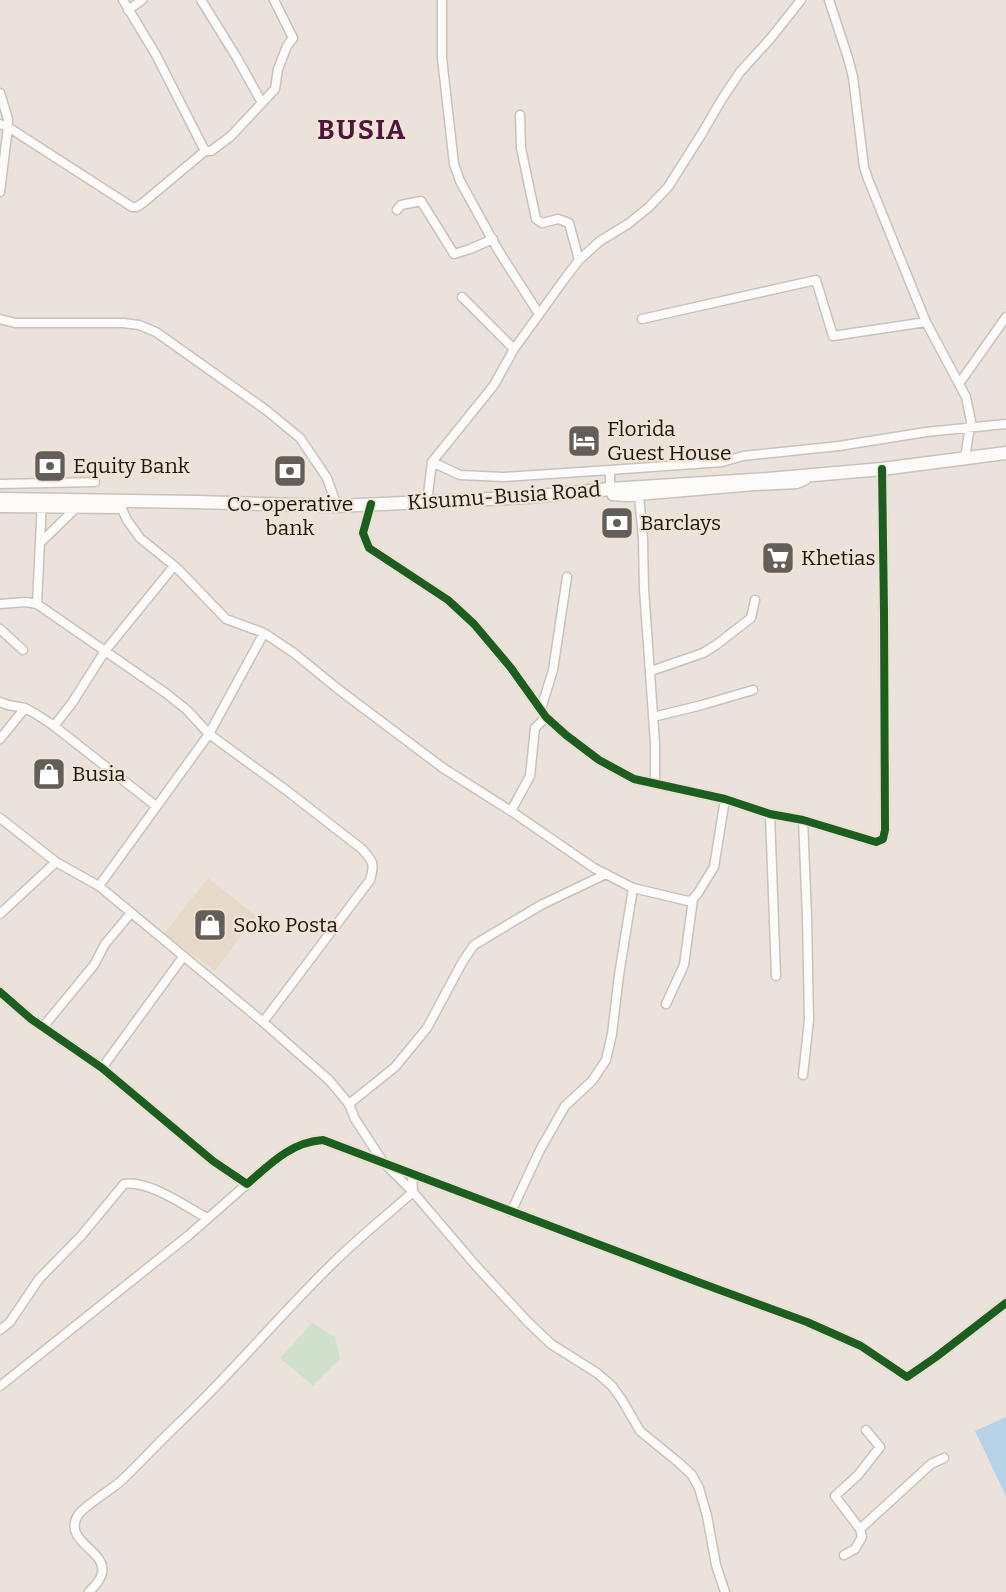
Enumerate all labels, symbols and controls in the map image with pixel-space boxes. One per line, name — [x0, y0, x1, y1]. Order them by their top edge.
district label: BUSIA — [317, 114, 407, 146]
place label: Florida Guest House — [607, 416, 732, 466]
hotel icon: Florida Guest House — [566, 423, 602, 459]
bank icon: Equity Bank — [32, 448, 68, 484]
place label: Equity Bank — [73, 453, 190, 479]
bank icon: Co-operative bank — [272, 453, 308, 489]
street label: Kisumu-Busia Road — [406, 476, 602, 516]
place label: Co-operative bank — [227, 491, 353, 541]
bank icon: Barclays — [599, 505, 635, 541]
place label: Barclays — [640, 510, 721, 536]
supermarket icon: Khetias — [760, 540, 796, 576]
place label: Khetias — [801, 545, 876, 571]
shop icon: Busia — [31, 756, 67, 792]
place label: Busia — [72, 761, 126, 787]
shop icon: Soko Posta — [192, 907, 228, 943]
place label: Soko Posta — [233, 912, 339, 938]

